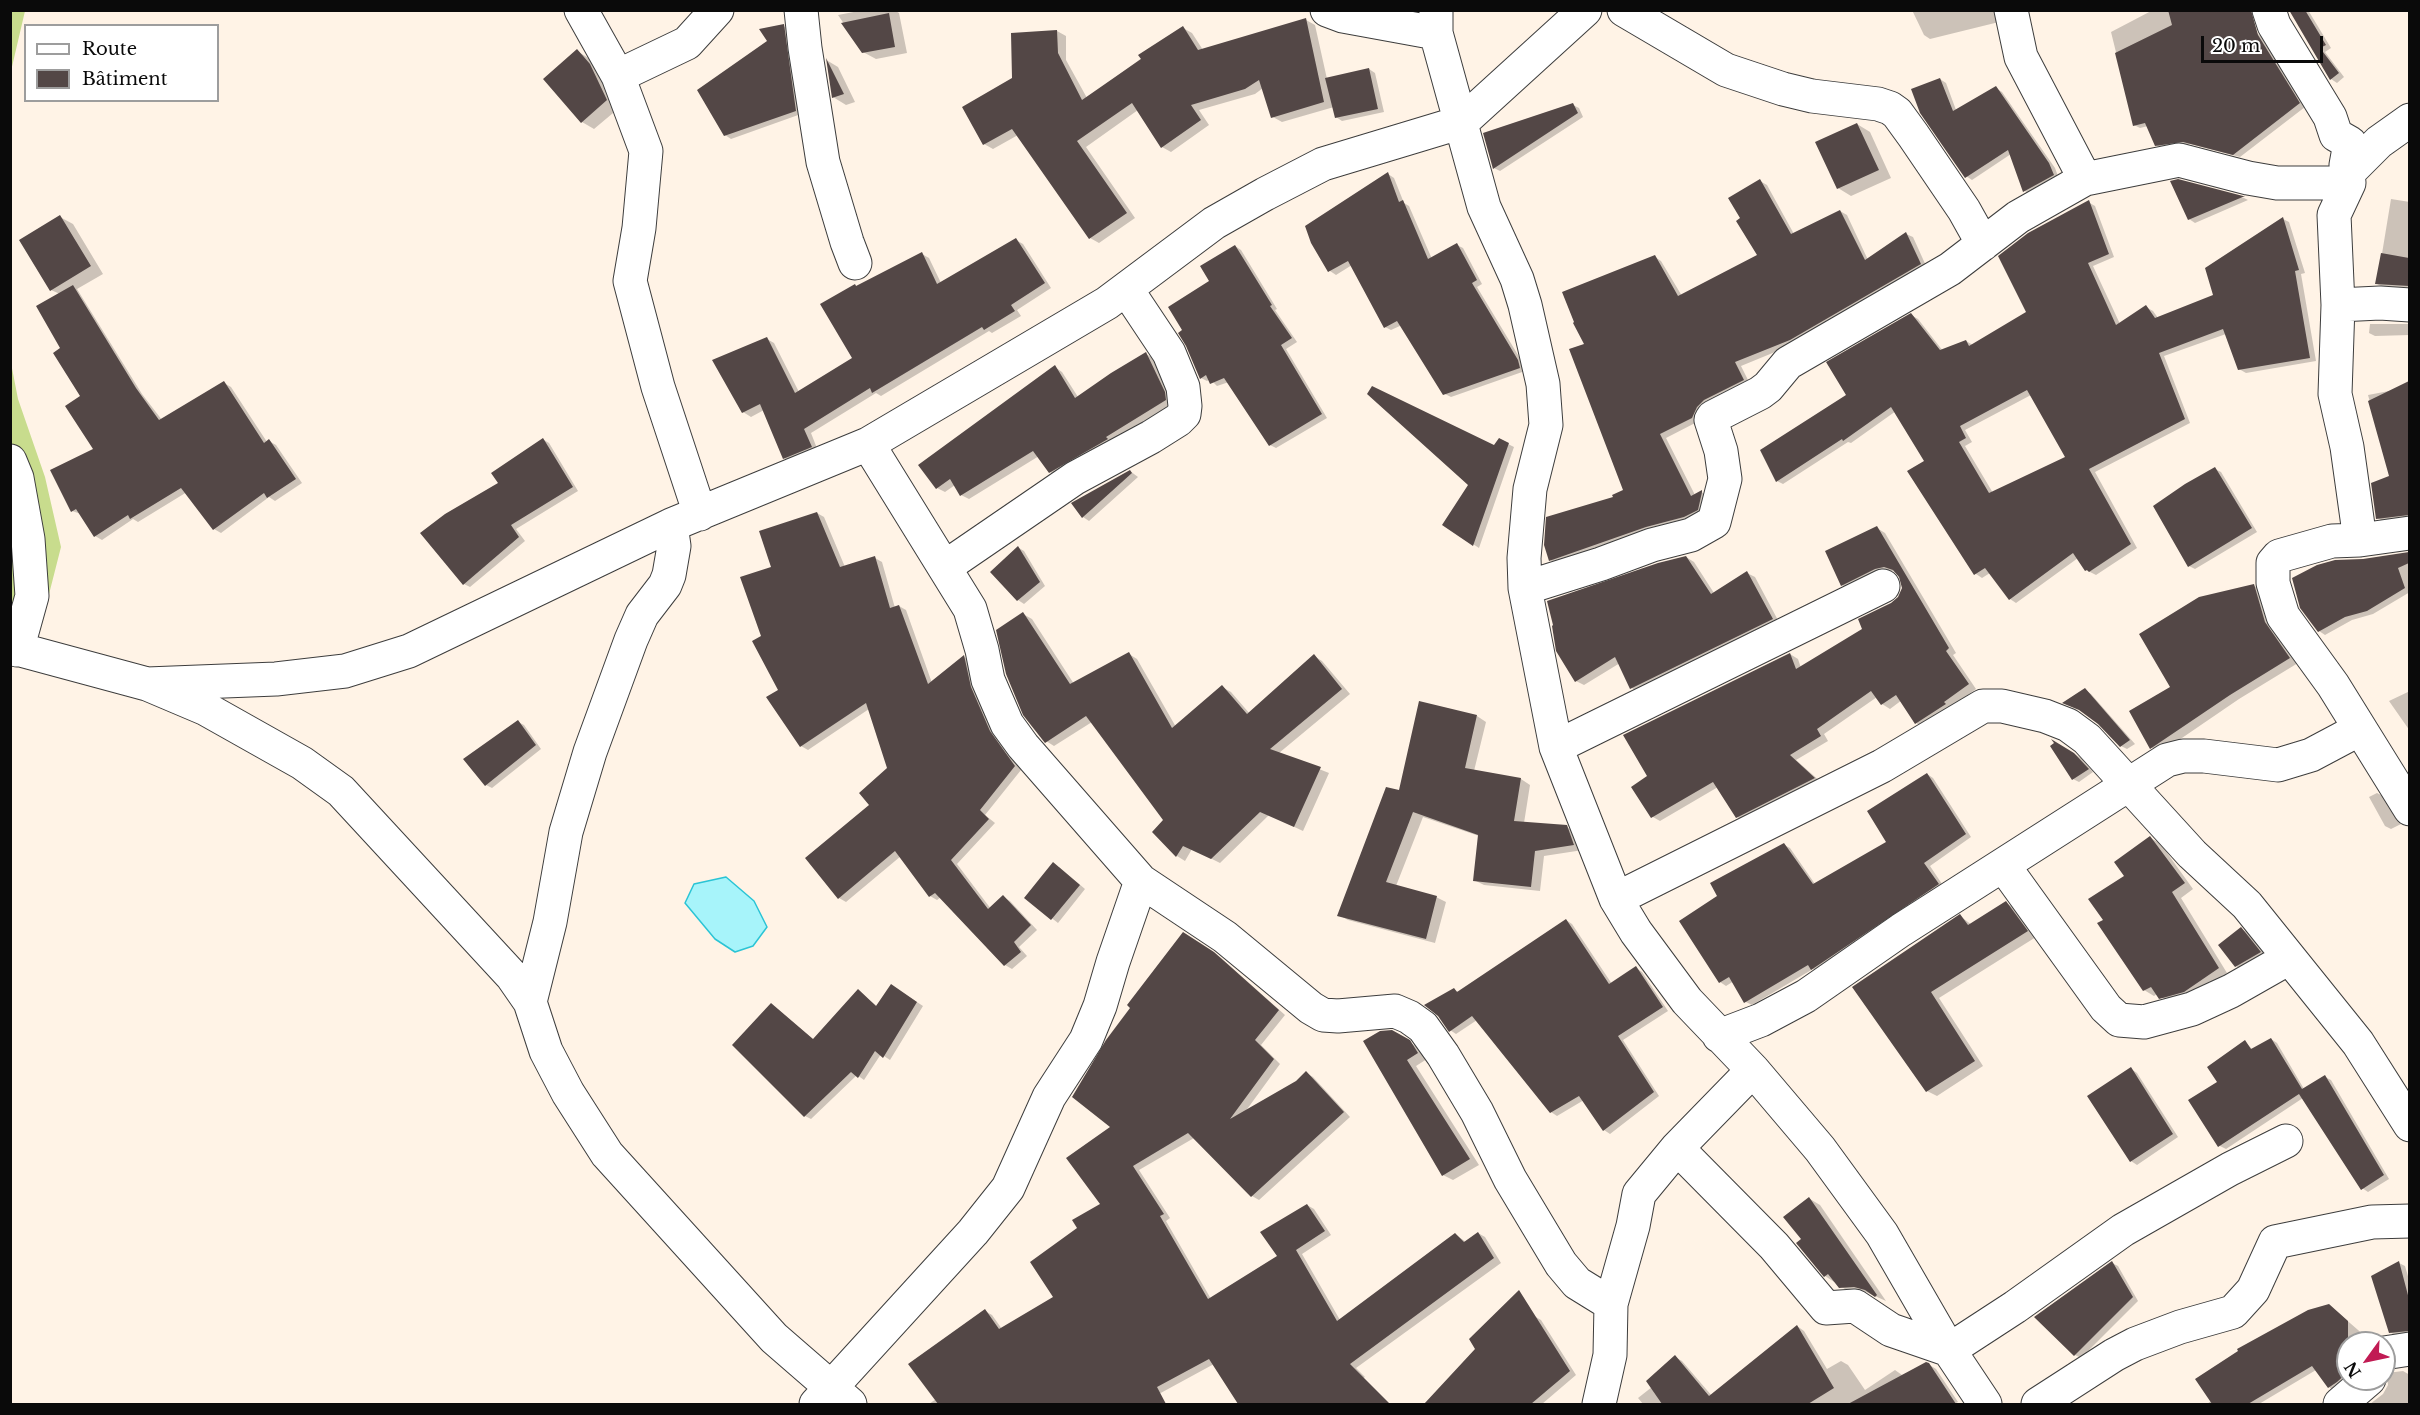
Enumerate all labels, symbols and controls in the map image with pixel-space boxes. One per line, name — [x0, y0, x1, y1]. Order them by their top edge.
legend — [24, 24, 219, 102]
scale bar — [2204, 24, 2326, 62]
text: 20 m — [2212, 35, 2260, 57]
text: Route — [82, 38, 137, 60]
text: Bâtiment — [82, 68, 168, 90]
north arrow — [2336, 1331, 2396, 1391]
text: N — [2340, 1358, 2365, 1381]

